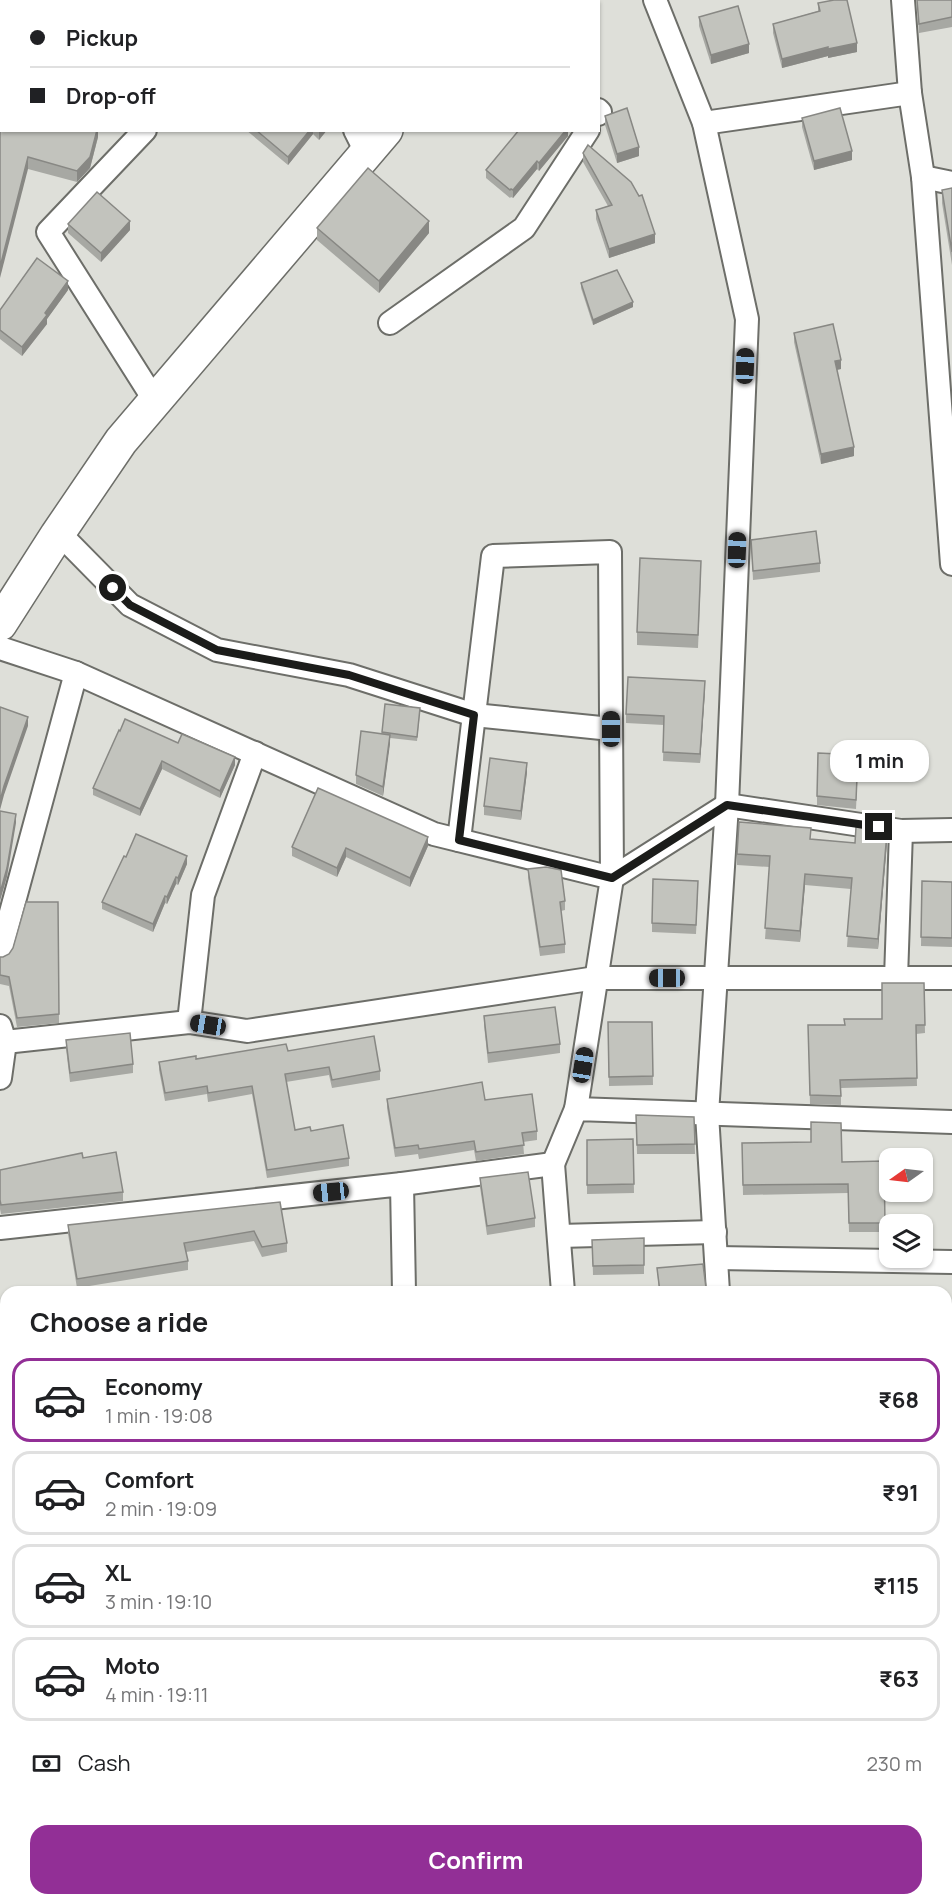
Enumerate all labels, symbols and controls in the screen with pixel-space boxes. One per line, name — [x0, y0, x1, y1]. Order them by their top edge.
text: Pickup — [66, 23, 138, 53]
text: Drop-off — [66, 81, 156, 111]
car — [735, 348, 755, 384]
car — [727, 532, 747, 568]
route start — [99, 574, 126, 601]
car — [602, 711, 620, 747]
callout: 1 min — [830, 740, 928, 782]
text: 1 min — [855, 747, 904, 774]
route end — [865, 813, 892, 840]
car — [649, 969, 685, 987]
car — [189, 1013, 227, 1037]
car — [571, 1046, 595, 1084]
north arrow — [879, 1148, 933, 1202]
map controls — [879, 1148, 933, 1268]
car — [312, 1181, 350, 1203]
button: layers — [879, 1214, 933, 1268]
text: Choose a ride — [30, 1303, 208, 1340]
text: Economy — [105, 1372, 203, 1402]
icon: car — [33, 1373, 87, 1427]
text: ₹68 — [878, 1385, 919, 1415]
text: 1 min · 19:08 — [105, 1402, 213, 1429]
text: Comfort — [105, 1465, 194, 1495]
icon: car — [33, 1466, 87, 1520]
text: ₹91 — [882, 1478, 919, 1508]
text: 2 min · 19:09 — [105, 1495, 217, 1522]
text: XL — [105, 1558, 131, 1588]
icon: car — [33, 1559, 87, 1613]
text: ₹115 — [873, 1571, 919, 1601]
text: 3 min · 19:10 — [105, 1588, 212, 1615]
text: Moto — [105, 1651, 160, 1681]
icon: car — [33, 1652, 87, 1706]
text: ₹63 — [879, 1664, 919, 1694]
text: 4 min · 19:11 — [105, 1681, 209, 1708]
icon: cash — [30, 1747, 63, 1780]
text: Cash — [78, 1748, 131, 1778]
text: 230 m — [866, 1750, 922, 1777]
button: Confirm — [30, 1825, 922, 1894]

